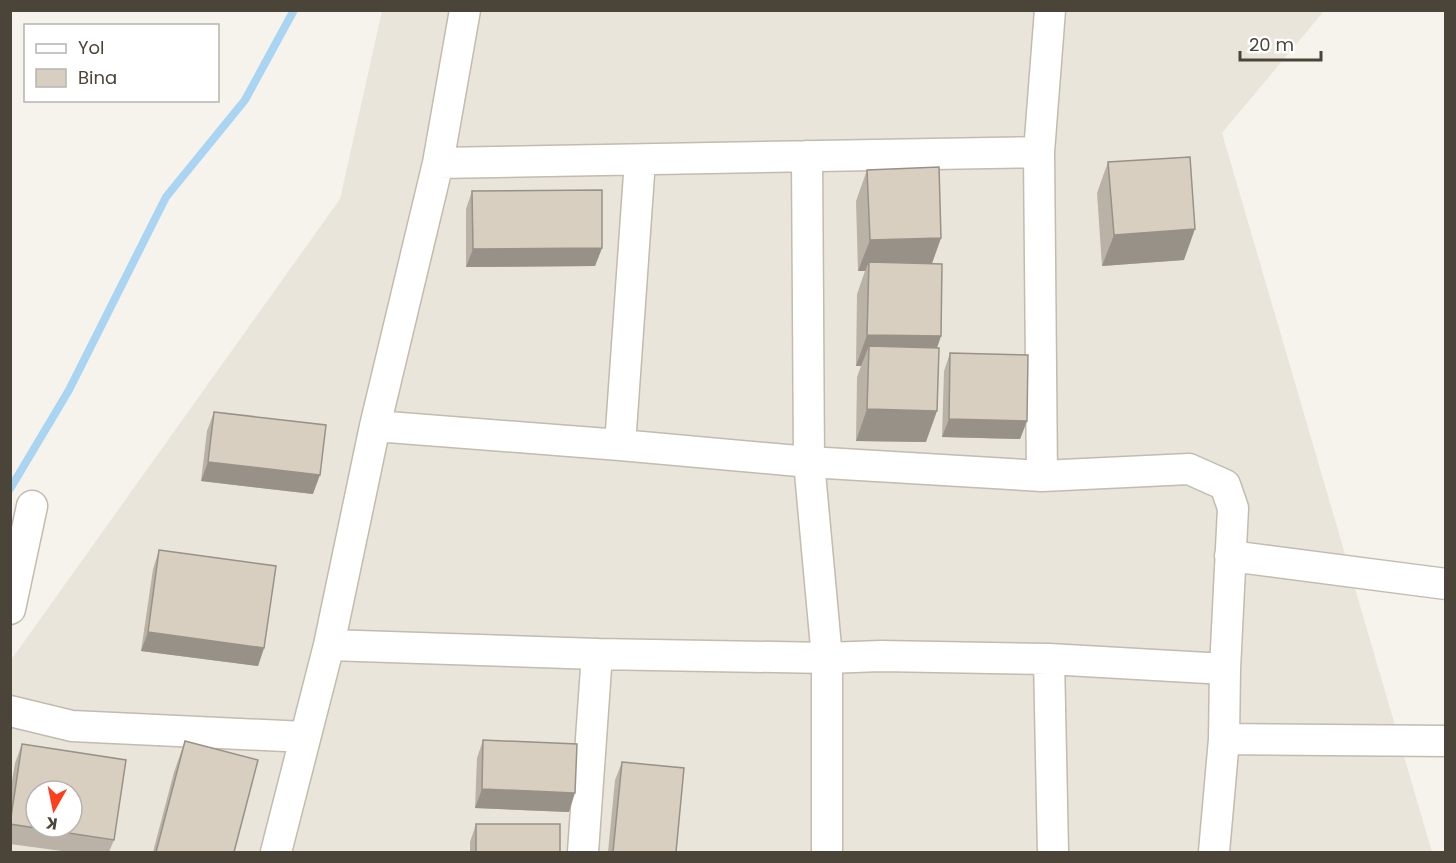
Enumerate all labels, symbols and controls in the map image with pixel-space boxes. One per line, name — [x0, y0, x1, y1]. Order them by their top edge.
legend — [24, 24, 219, 102]
scale bar — [1240, 24, 1321, 62]
text: 20 m — [1249, 32, 1294, 57]
text: Yol — [78, 35, 104, 60]
text: Bina — [78, 65, 117, 90]
north arrow — [24, 779, 84, 839]
text: K — [44, 811, 59, 836]

